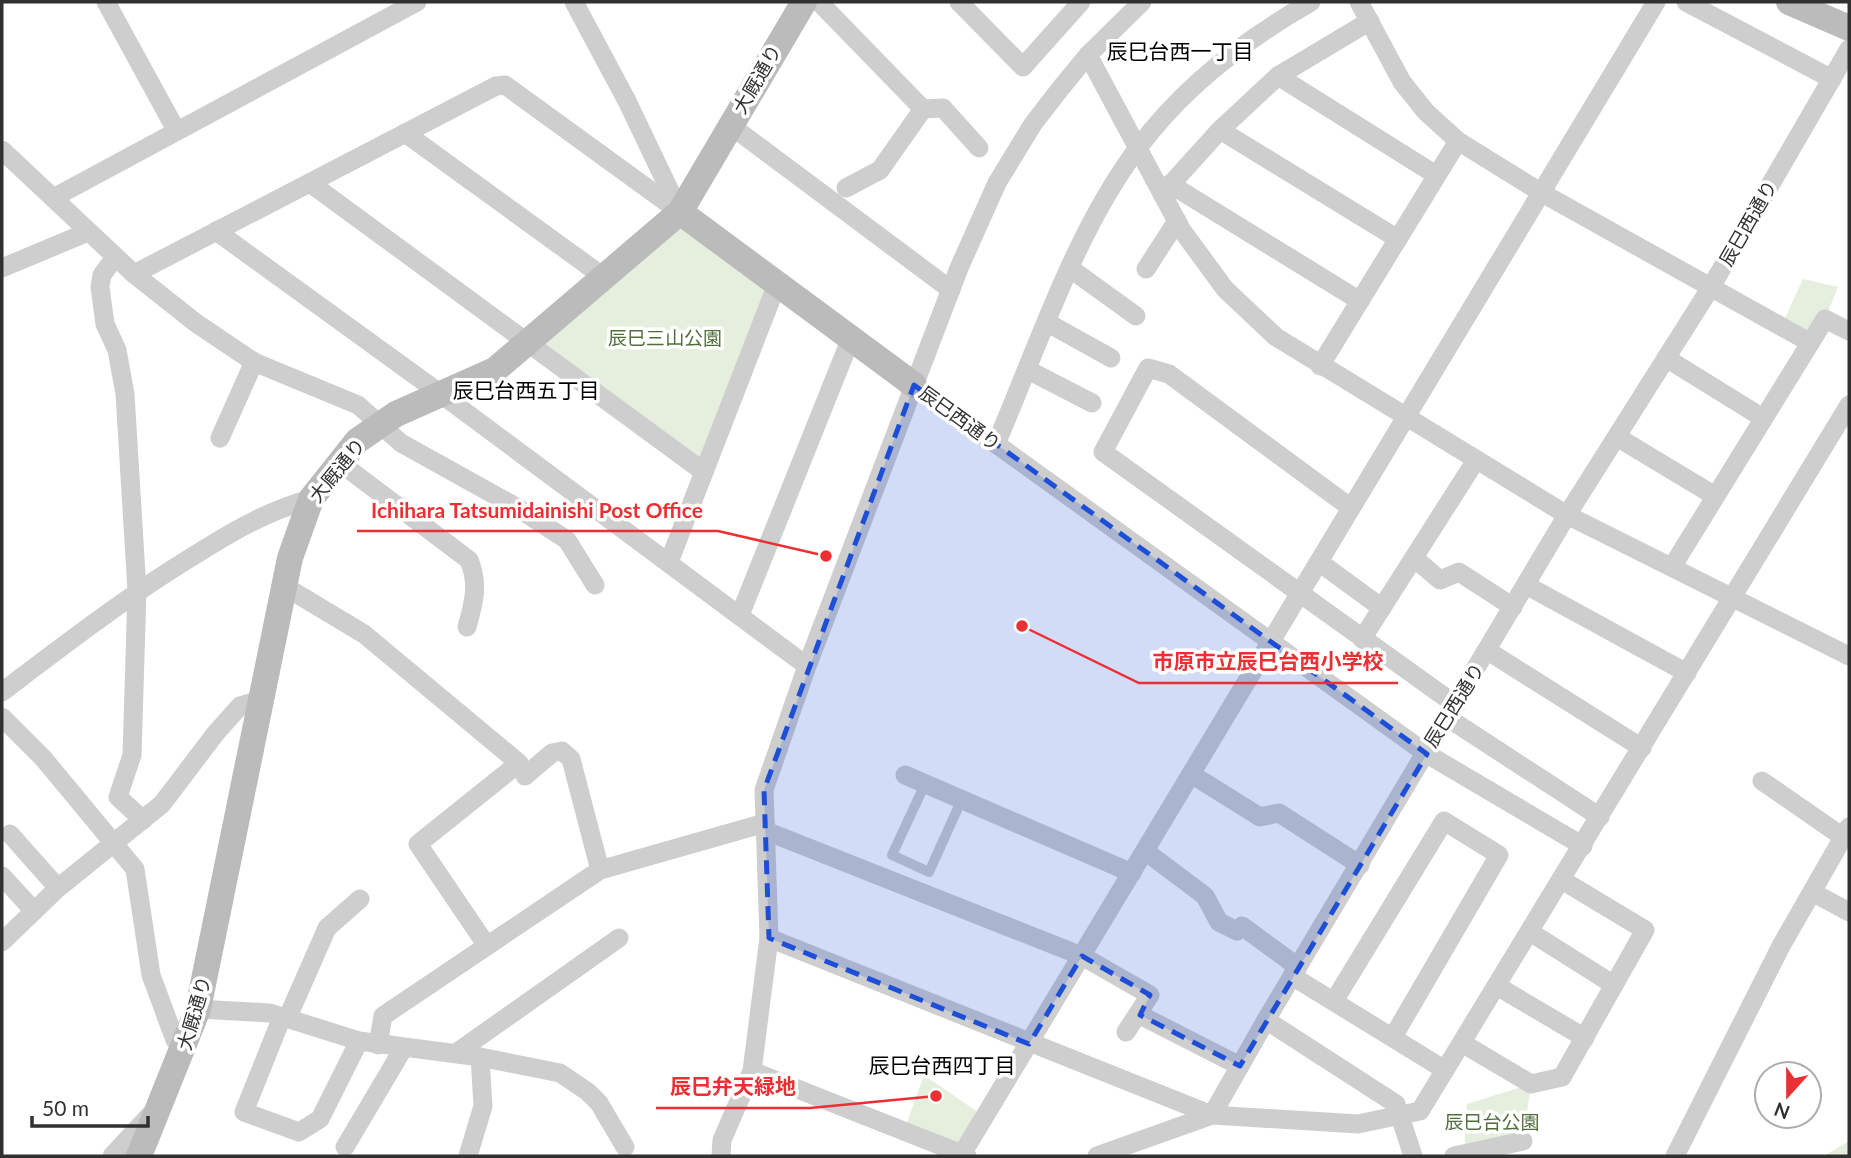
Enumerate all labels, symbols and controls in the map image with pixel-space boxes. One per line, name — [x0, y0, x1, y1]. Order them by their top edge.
district label: 辰巳台西一丁目 — [1107, 38, 1254, 63]
street label: 大厩通り — [728, 40, 786, 117]
street label: 辰巳西通り — [1714, 176, 1781, 270]
park label: 辰巳三山公園 — [608, 326, 722, 349]
district label: 辰巳台西五丁目 — [453, 377, 600, 402]
street label: 辰巳西通り — [915, 380, 1005, 455]
street label: 大厩通り — [304, 433, 369, 506]
callout: Ichihara Tatsumidainishi Post Office — [357, 489, 718, 531]
text: Ichihara Tatsumidainishi Post Office — [371, 497, 703, 522]
callout: 市原市立辰巳台西小学校 — [1139, 641, 1398, 683]
text: 市原市立辰巳台西小学校 — [1153, 648, 1384, 673]
street label: 辰巳西通り — [1419, 658, 1489, 751]
street label: 大厩通り — [172, 973, 215, 1053]
district label: 辰巳台西四丁目 — [869, 1052, 1016, 1077]
north arrow — [1753, 1060, 1823, 1130]
callout: 辰巳弁天緑地 — [656, 1066, 810, 1108]
text: 辰巳弁天緑地 — [670, 1073, 796, 1098]
scale bar — [32, 1084, 147, 1128]
text: 50 m — [42, 1095, 89, 1120]
text: N — [1771, 1098, 1793, 1125]
park label: 辰巳台公園 — [1444, 1110, 1540, 1133]

